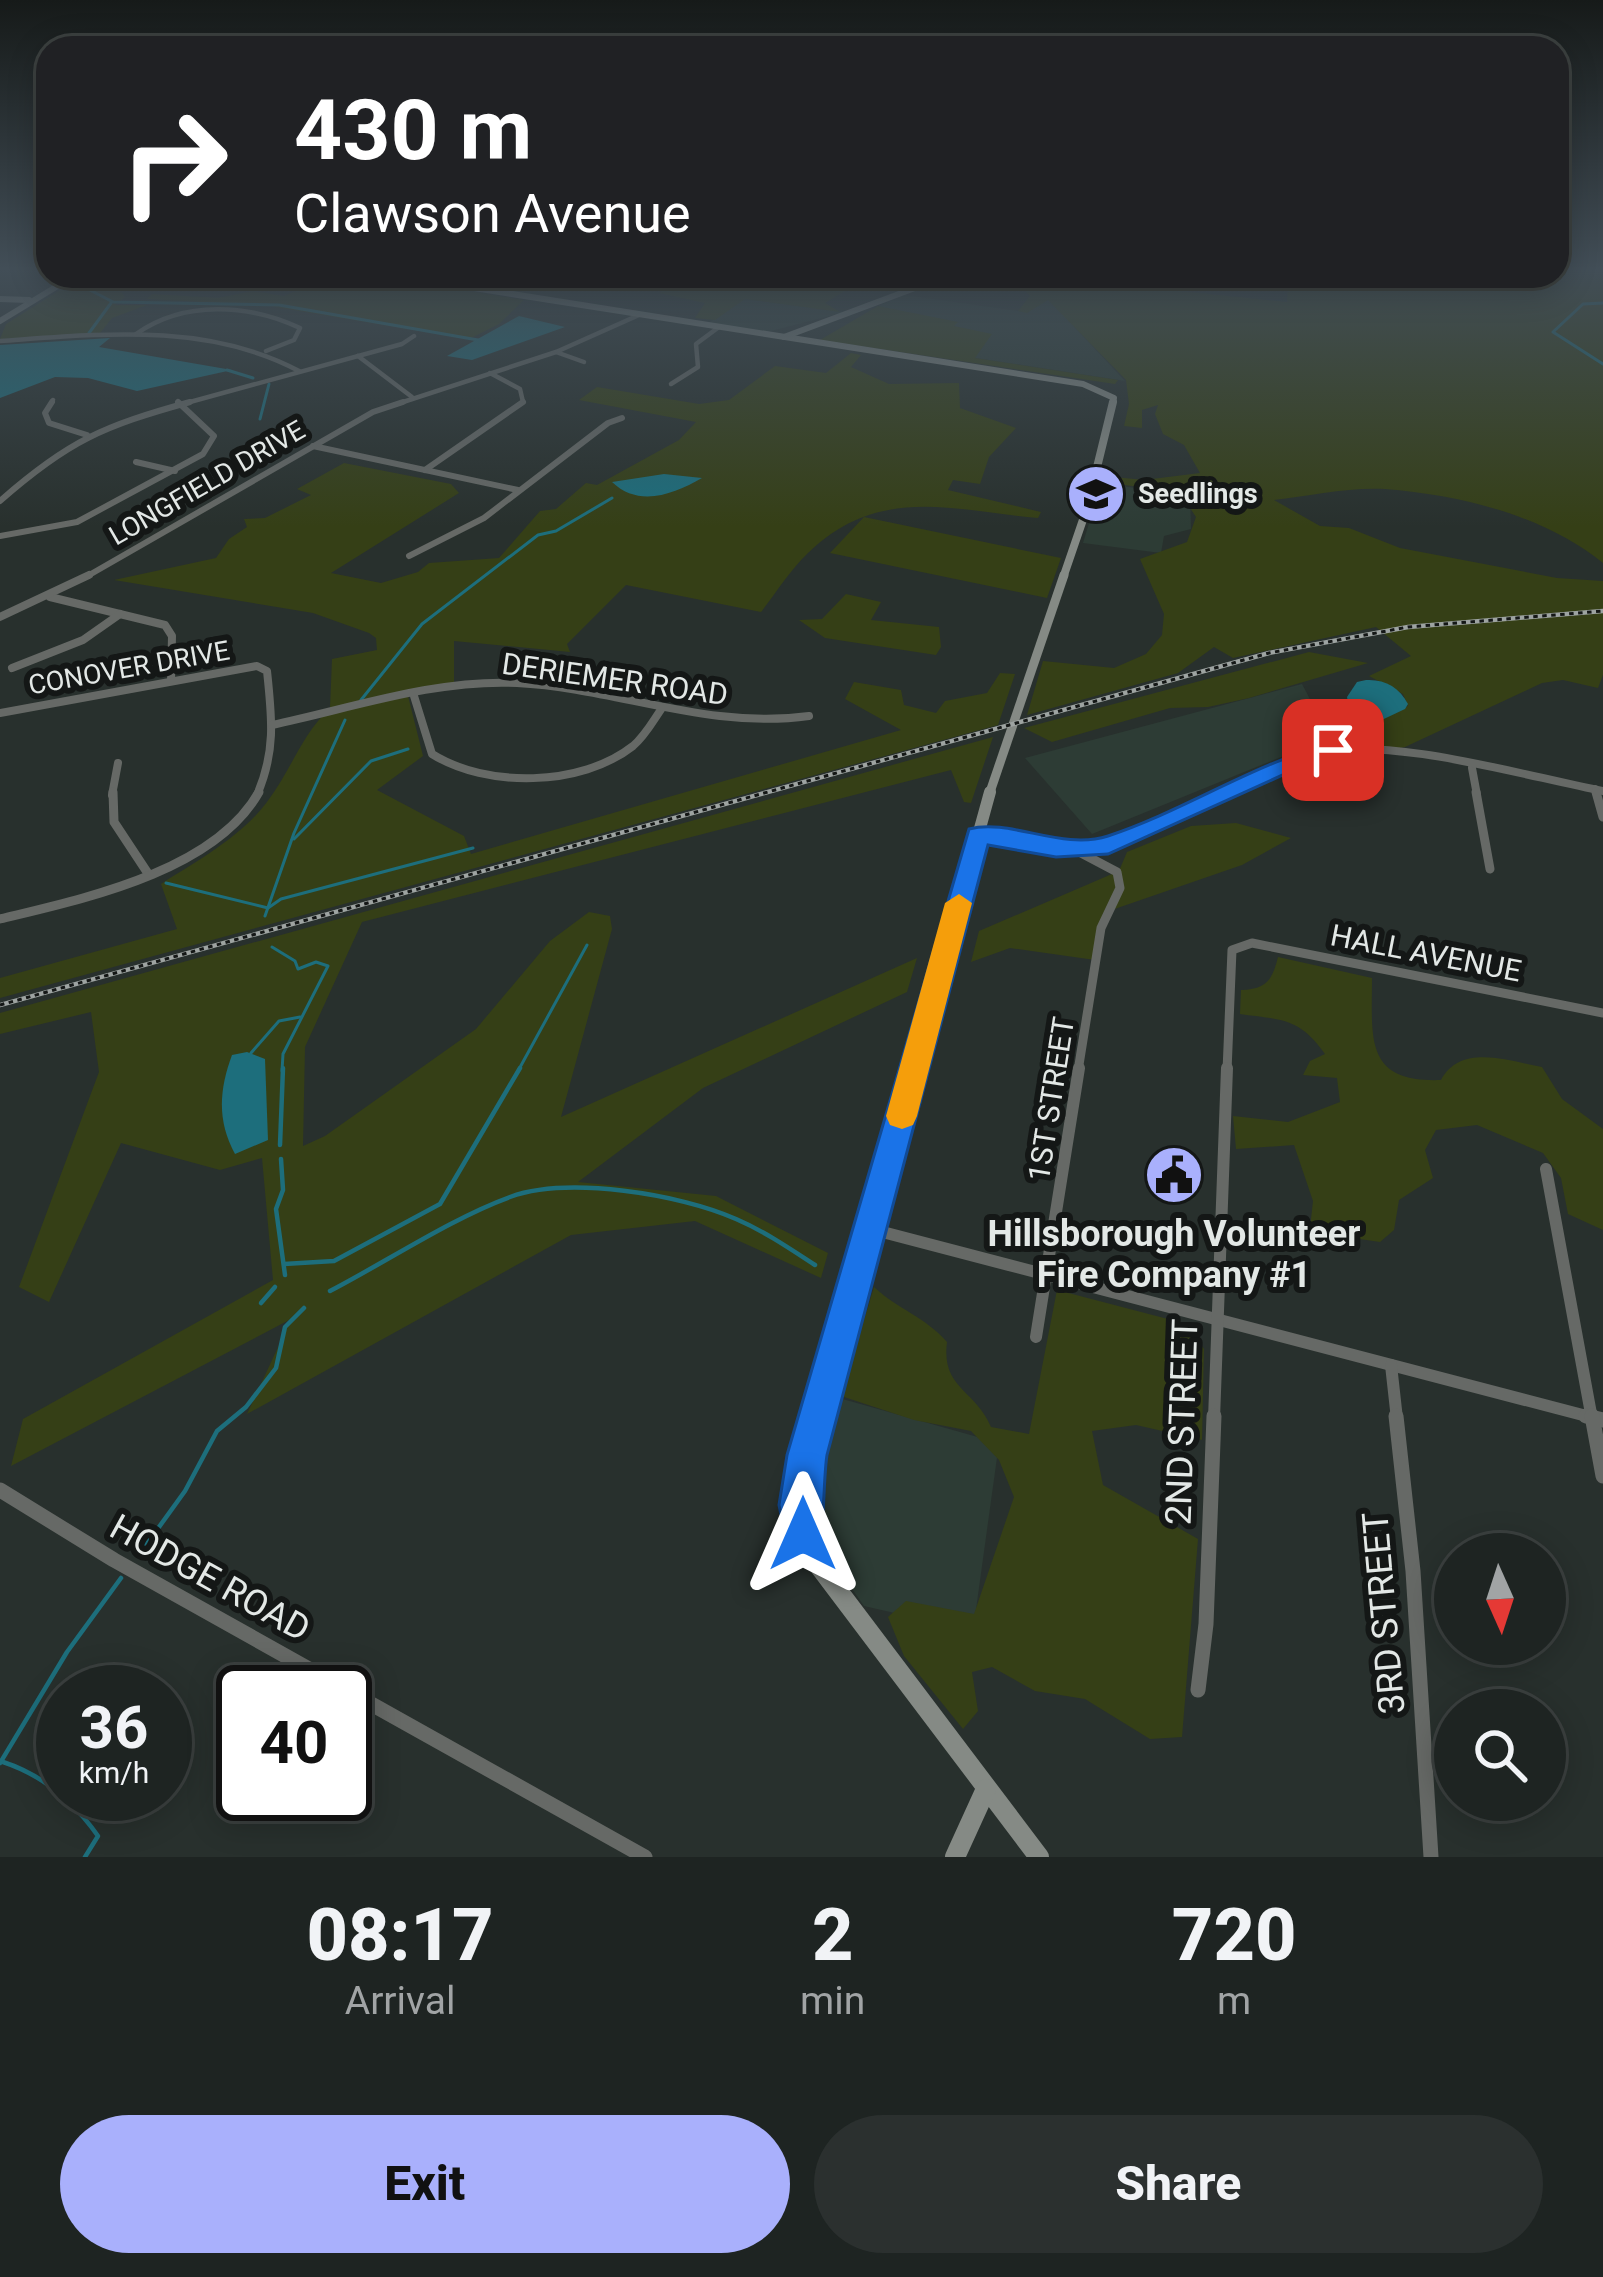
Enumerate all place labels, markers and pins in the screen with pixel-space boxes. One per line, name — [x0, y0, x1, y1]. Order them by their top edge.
school or university icon: Seedlings — [1065, 463, 1127, 525]
place label: Seedlings — [1138, 478, 1258, 510]
pin — [1282, 699, 1384, 801]
public building icon: Hillsborough Volunteer Fire Company #1 — [1143, 1144, 1205, 1206]
place label: Hillsborough Volunteer Fire Company #1 — [987, 1213, 1361, 1296]

